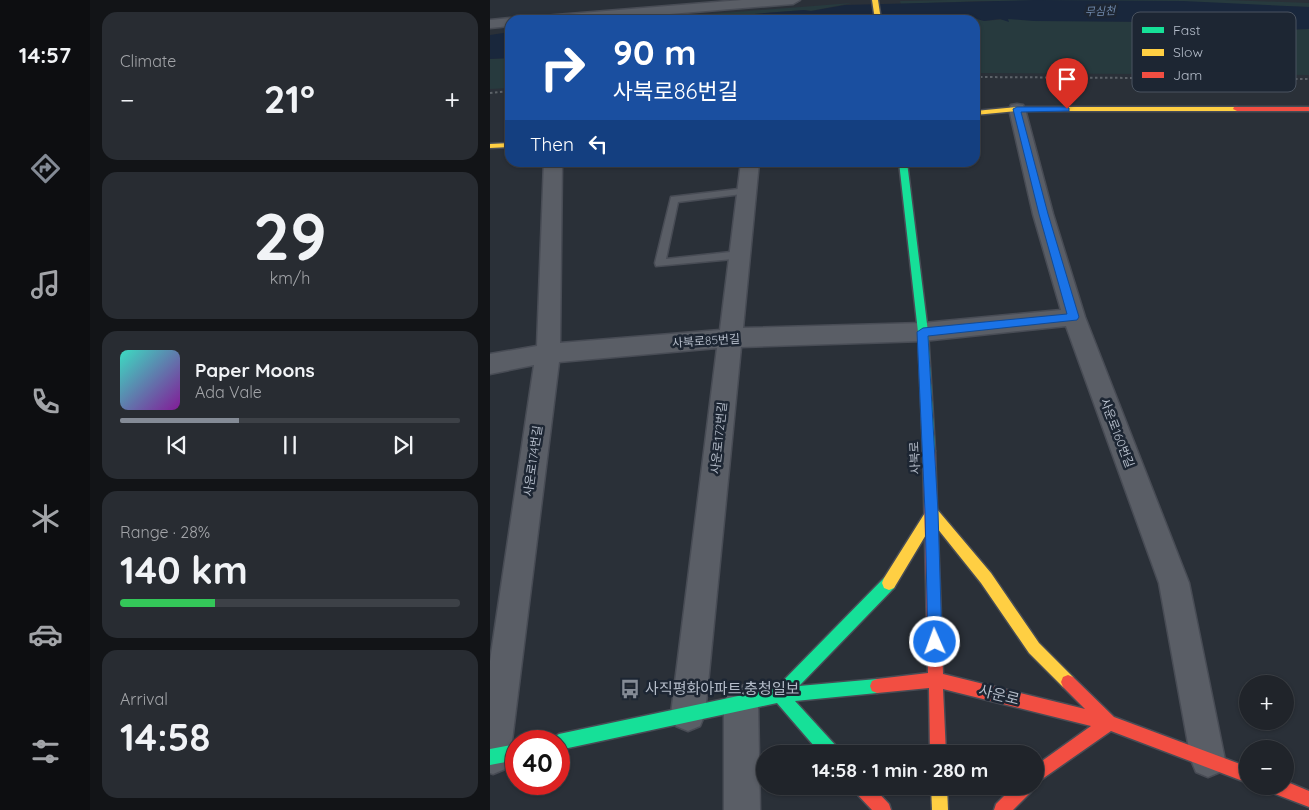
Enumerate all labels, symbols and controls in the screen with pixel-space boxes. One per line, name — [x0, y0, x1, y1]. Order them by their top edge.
water label: 무심천 — [1085, 3, 1117, 19]
legend — [1132, 12, 1296, 92]
text: Fast — [1173, 21, 1201, 39]
text: 90 m — [613, 30, 696, 74]
icon: right — [530, 35, 595, 100]
text: 14:57 — [19, 41, 71, 69]
text: Slow — [1173, 43, 1203, 61]
text: Climate — [120, 51, 176, 71]
pin — [1046, 58, 1088, 109]
icon: arrive — [1053, 65, 1081, 93]
text: Jam — [1173, 66, 1202, 84]
text: 21° — [264, 75, 315, 123]
text: 사북로86번길 — [613, 77, 738, 105]
text: − — [120, 82, 135, 117]
text: + — [444, 82, 460, 117]
icon: left — [584, 130, 612, 158]
text: Then — [530, 132, 574, 156]
icon: directions — [28, 151, 63, 186]
text: 29 — [253, 195, 327, 276]
icon: music — [28, 267, 63, 302]
text: km/h — [270, 268, 310, 288]
street label: 사북로85번길 — [671, 331, 741, 350]
text: Paper Moons — [195, 358, 315, 382]
text: Ada Vale — [195, 382, 262, 402]
icon: phone — [28, 384, 63, 419]
street label: 사운로160번길 — [1097, 396, 1138, 470]
street label: 사운로172번길 — [707, 401, 730, 475]
street label: 사운로174번길 — [520, 424, 545, 497]
icon: previous — [163, 431, 191, 459]
icon: pause — [276, 431, 304, 459]
icon: next — [389, 431, 417, 459]
street label: 사북로 — [906, 441, 923, 475]
icon: climate — [28, 501, 63, 536]
text: Range · 28% — [120, 522, 210, 542]
text: 140 km — [120, 546, 248, 594]
position arrow — [908, 615, 960, 667]
icon: car — [28, 617, 63, 652]
map controls — [1239, 675, 1294, 795]
button: + — [1239, 675, 1294, 730]
bus stop icon: 사직평화아파트.충청일보 — [619, 678, 641, 700]
place label: 사직평화아파트.충청일보 — [645, 679, 800, 698]
street label: 사운로 — [977, 680, 1022, 709]
text: Arrival — [120, 689, 168, 709]
text: 14:58 — [120, 713, 210, 761]
speed limit sign: 40 — [505, 730, 570, 795]
icon: filters — [28, 734, 63, 769]
button: − — [1239, 740, 1294, 795]
text: 14:58 · 1 min · 280 m — [812, 758, 988, 782]

